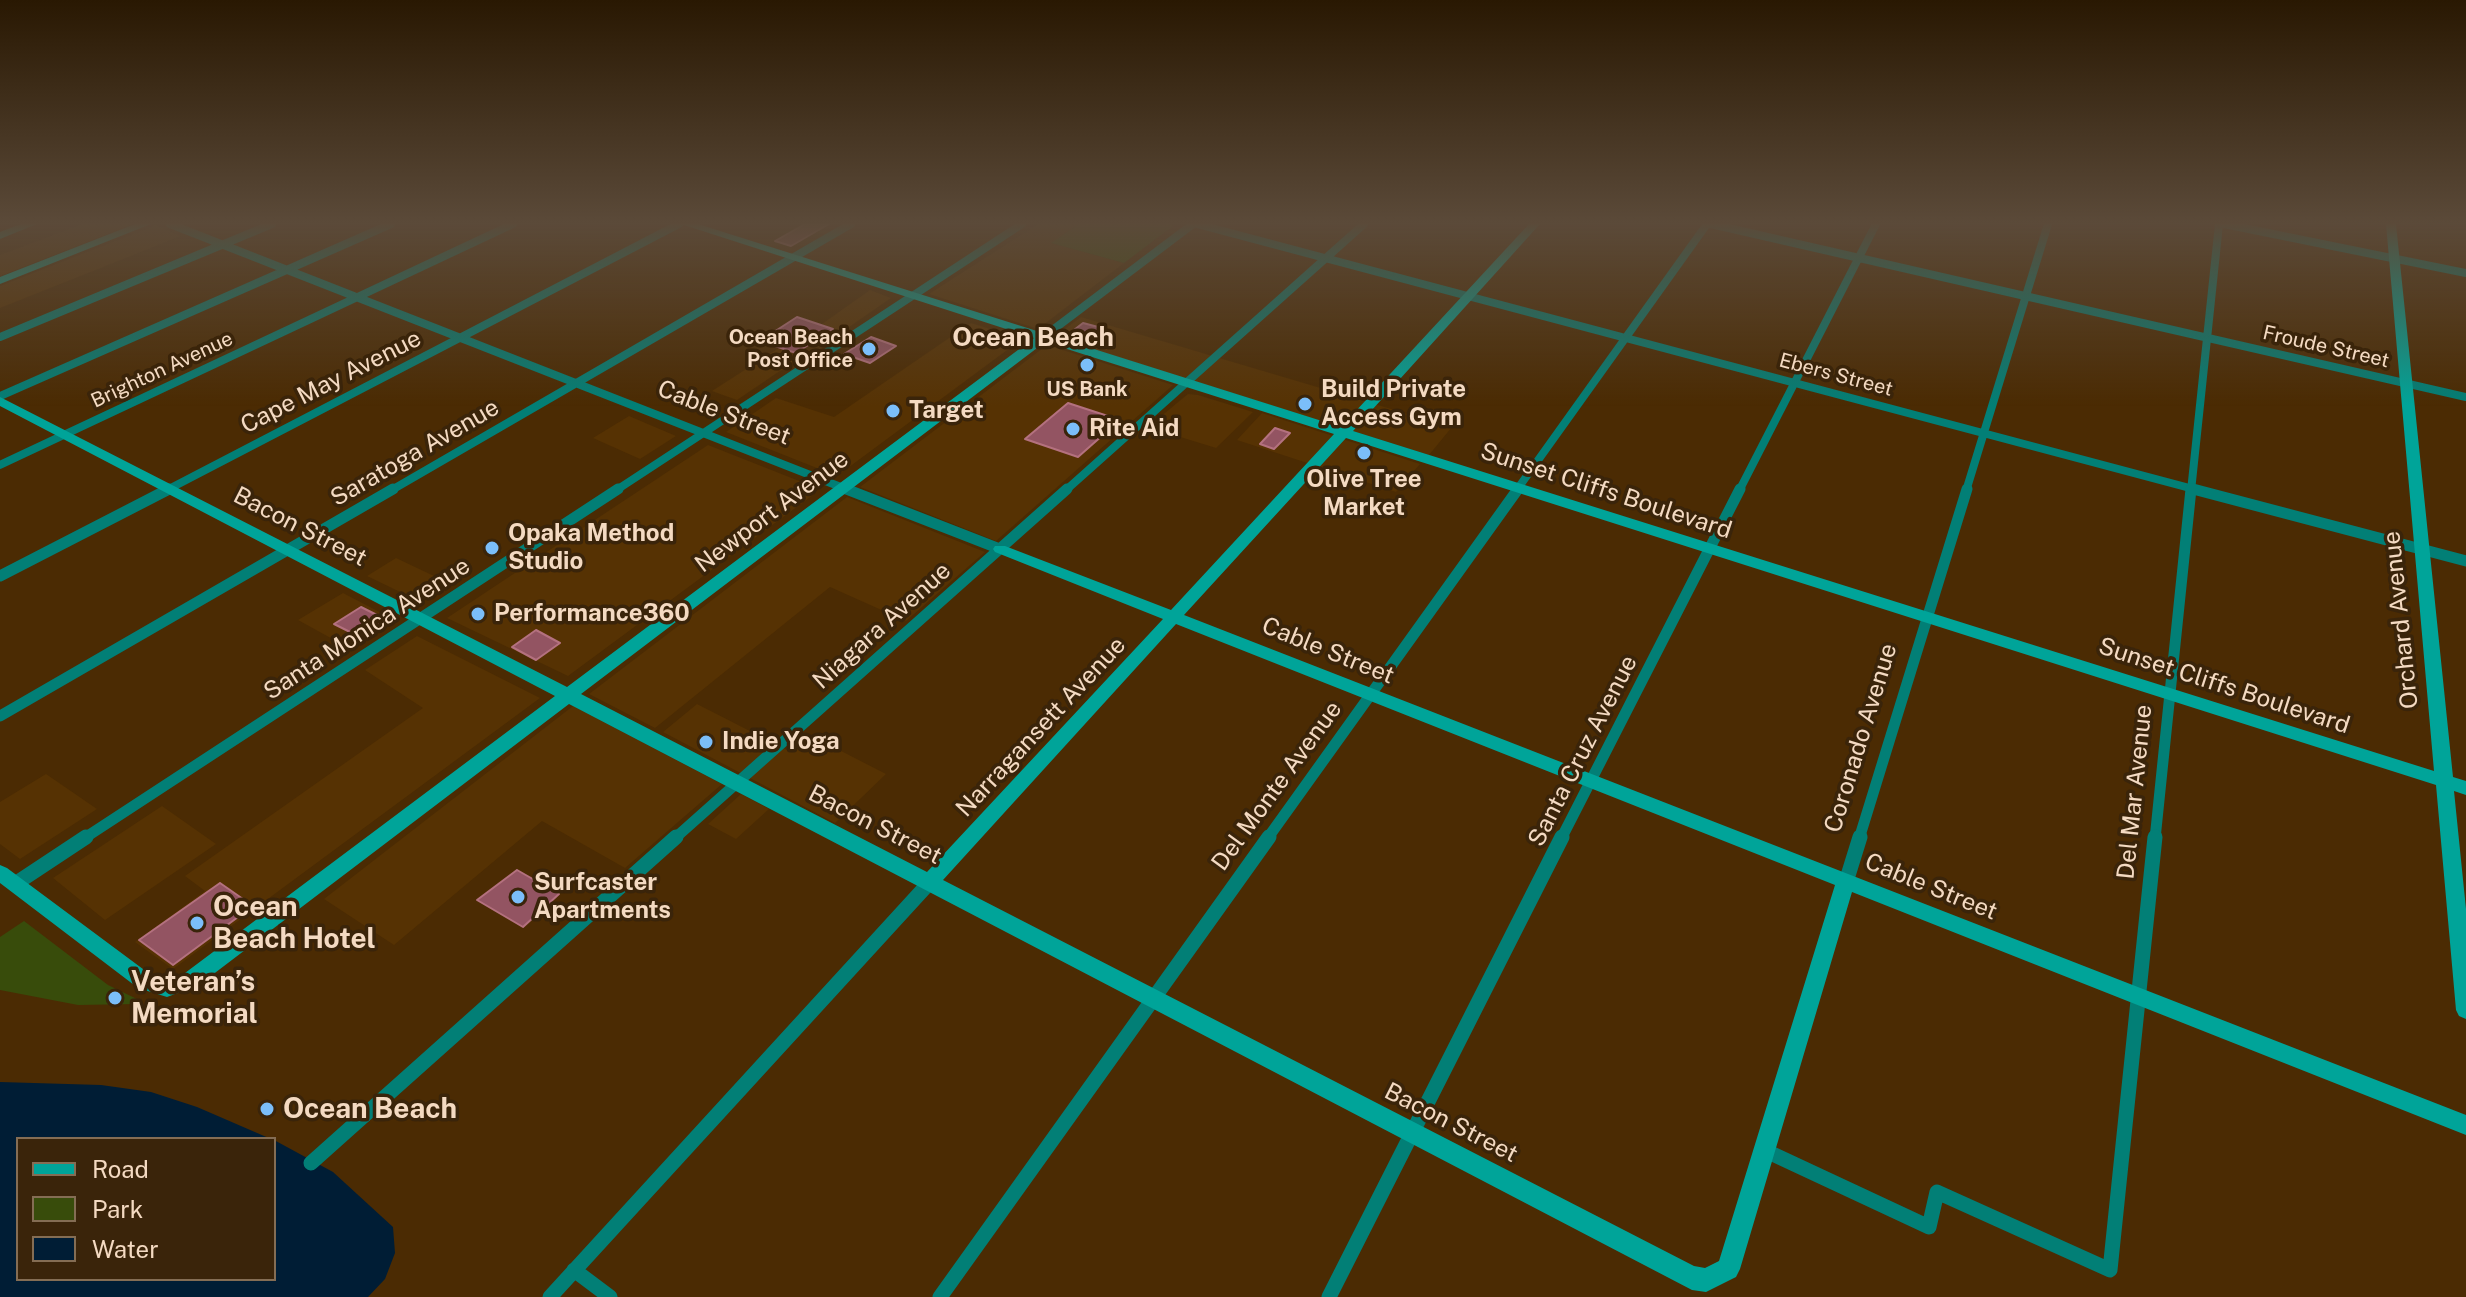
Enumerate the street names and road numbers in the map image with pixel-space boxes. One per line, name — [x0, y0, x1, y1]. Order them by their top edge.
street label: Froude Street — [2260, 321, 2392, 373]
street label: Cape May Avenue — [236, 324, 426, 440]
street label: Brighton Avenue — [87, 327, 237, 413]
street label: Ebers Street — [1777, 348, 1895, 402]
street label: Cable Street — [653, 374, 795, 452]
street label: Saratoga Avenue — [326, 393, 504, 513]
street label: Sunset Cliffs Boulevard — [1477, 437, 1735, 545]
street label: Newport Avenue — [690, 445, 854, 579]
street label: Bacon Street — [229, 481, 371, 573]
street label: Orchard Avenue — [2377, 530, 2425, 710]
street label: Santa Monica Avenue — [259, 552, 475, 706]
street label: Niagara Avenue — [807, 557, 957, 695]
street label: Cable Street — [1258, 611, 1398, 691]
street label: Narragansett Avenue — [950, 631, 1132, 823]
street label: Sunset Cliffs Boulevard — [2095, 632, 2353, 740]
street label: Coronado Avenue — [1819, 640, 1903, 836]
street label: Santa Cruz Avenue — [1522, 651, 1644, 851]
street label: Del Monte Avenue — [1206, 696, 1348, 876]
street label: Del Mar Avenue — [2112, 703, 2158, 881]
street label: Bacon Street — [804, 779, 946, 871]
street label: Cable Street — [1861, 847, 2001, 927]
street label: Bacon Street — [1380, 1077, 1522, 1169]

